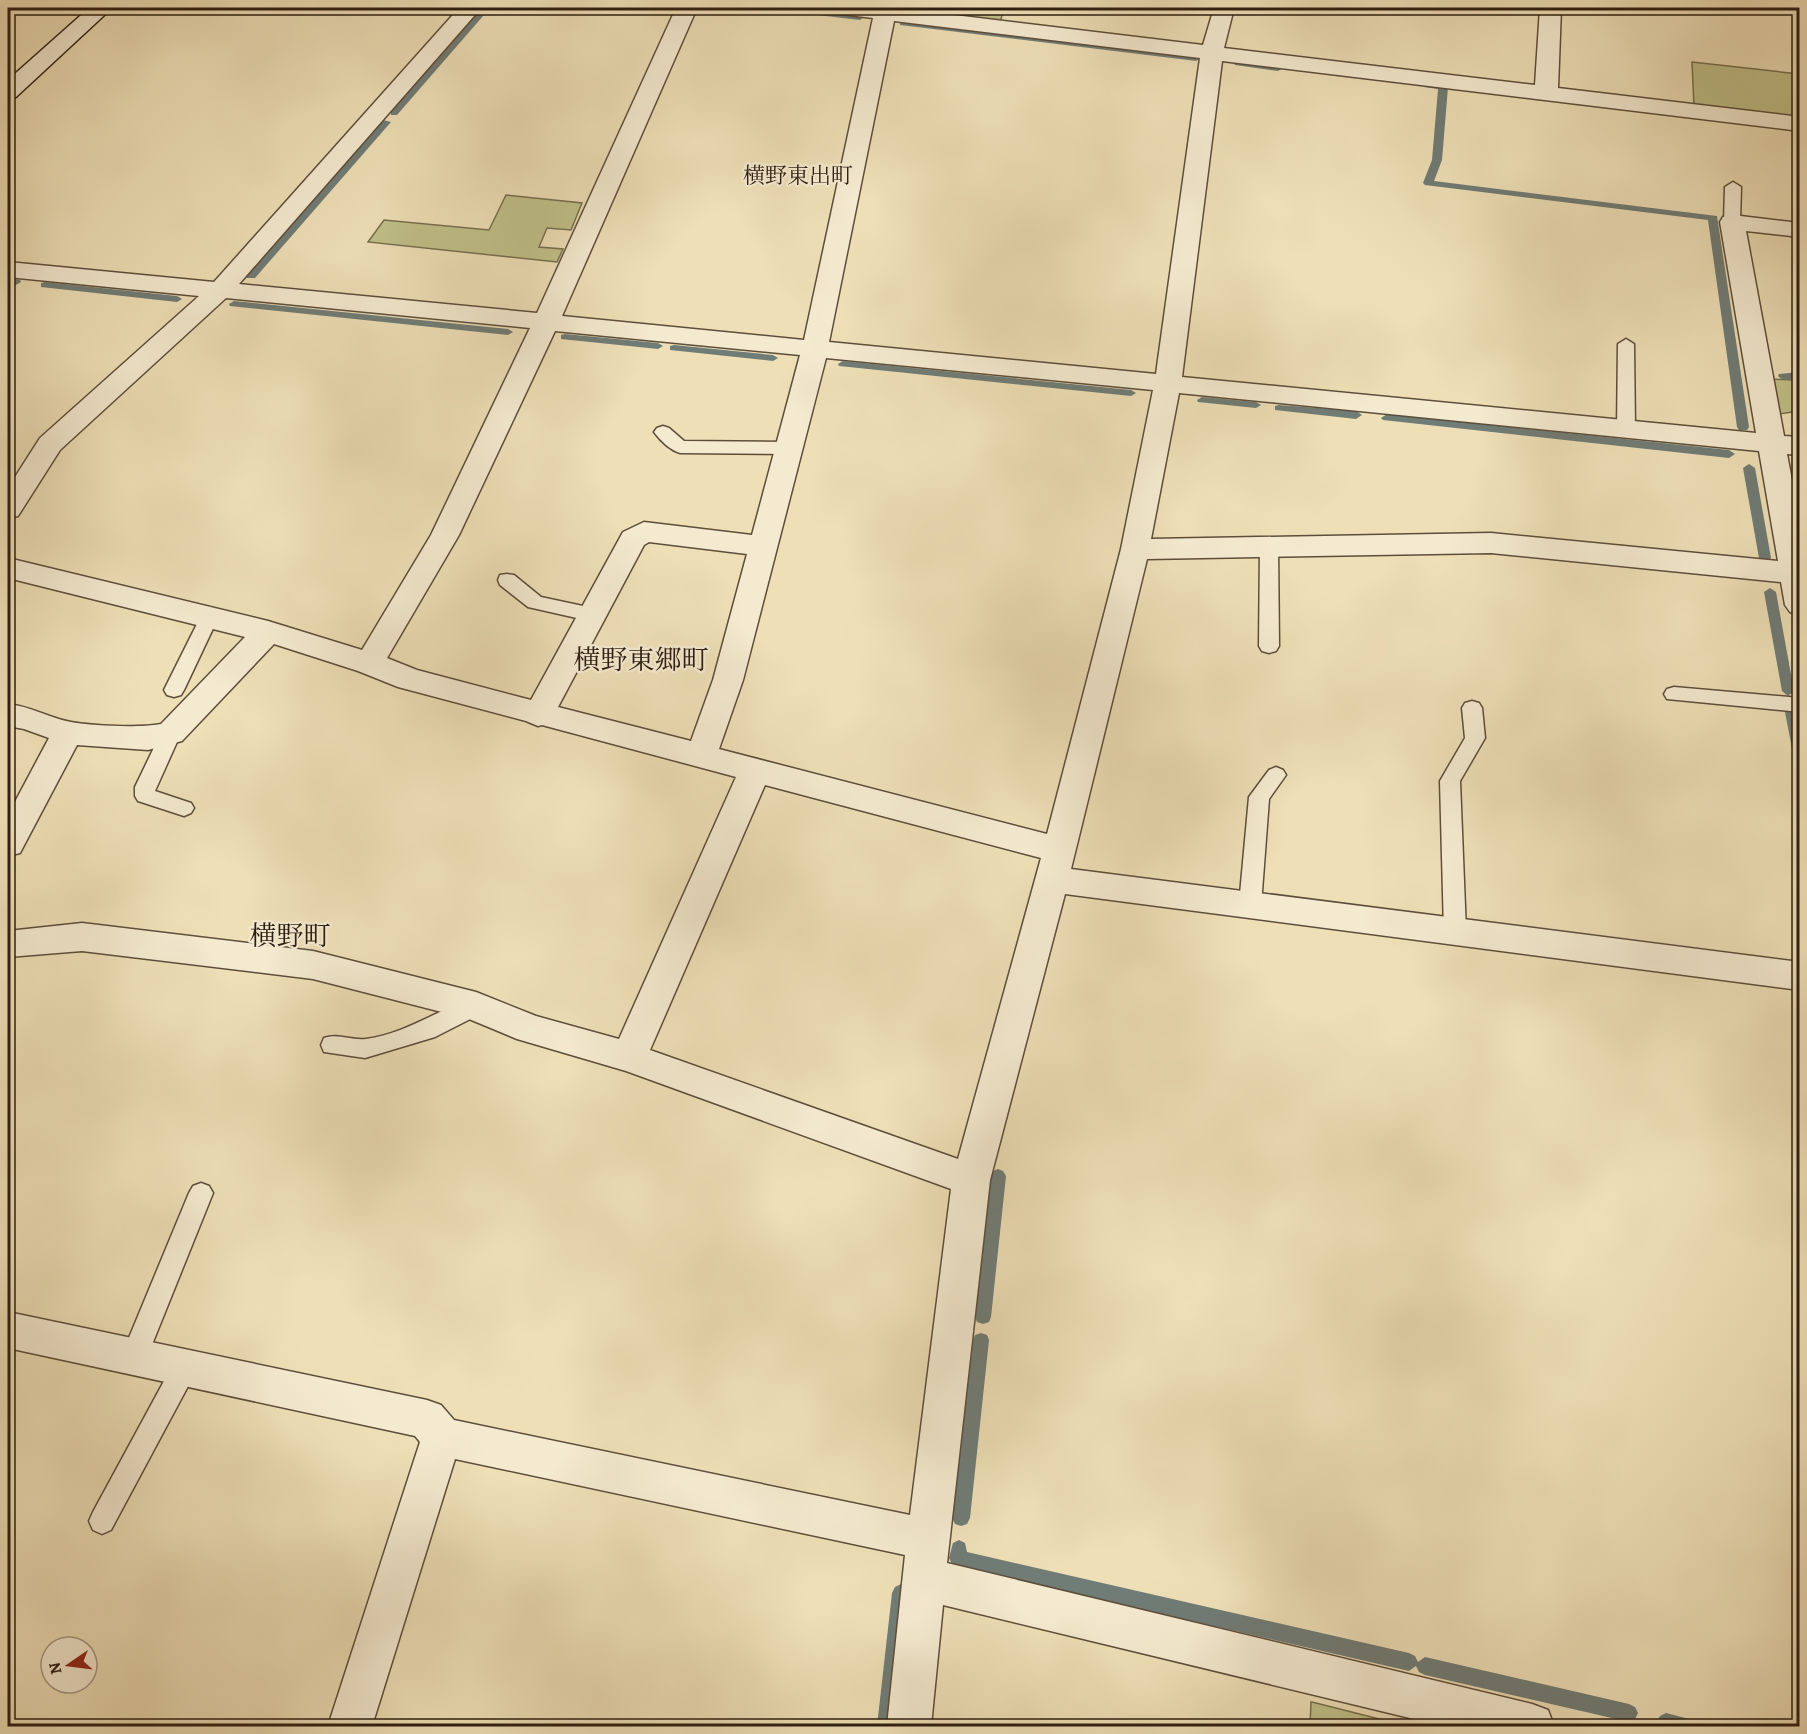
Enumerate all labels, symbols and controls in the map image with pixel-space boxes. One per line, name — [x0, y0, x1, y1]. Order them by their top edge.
district label: 横野東出町 — [743, 161, 853, 191]
district label: 横野東郷町 — [574, 642, 709, 678]
district label: 横野町 — [250, 918, 331, 954]
north arrow — [39, 1635, 99, 1695]
text: N — [43, 1660, 67, 1677]

